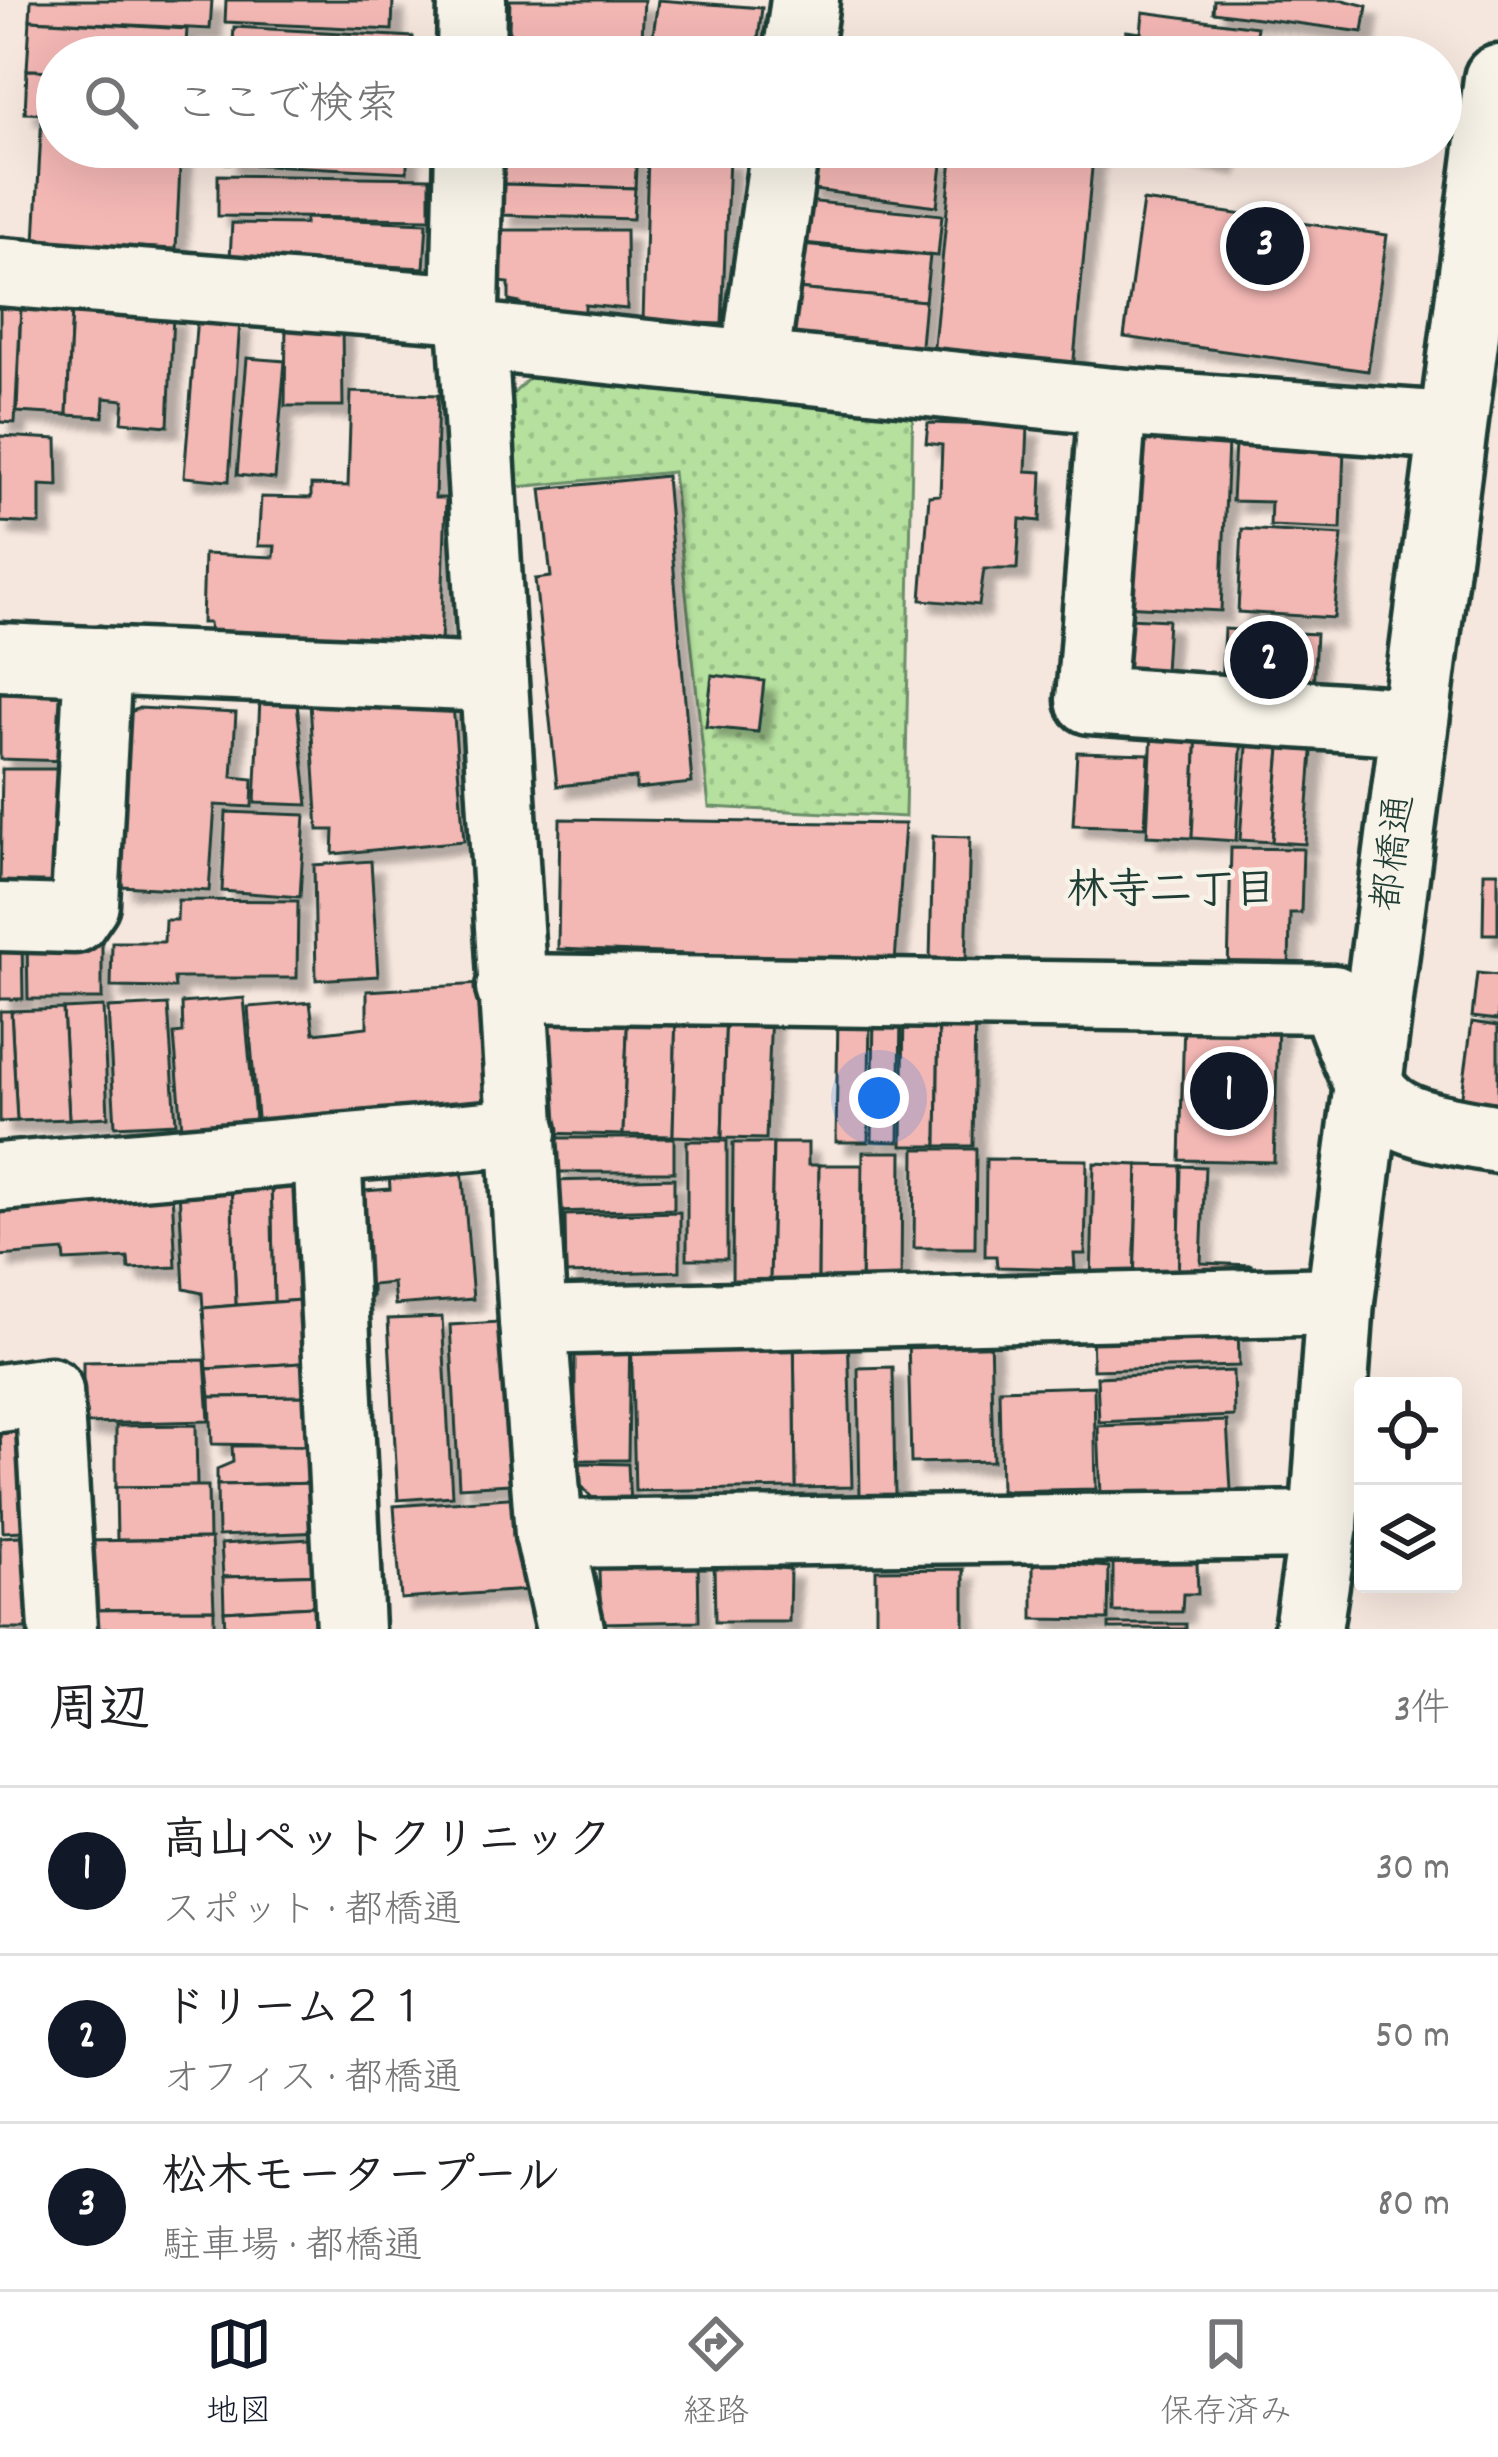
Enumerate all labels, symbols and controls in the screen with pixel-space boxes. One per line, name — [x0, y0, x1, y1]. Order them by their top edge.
search box — [36, 36, 1462, 168]
icon: search — [78, 69, 144, 135]
text: ここで検索 — [174, 76, 399, 140]
pin: 3 — [1226, 201, 1304, 291]
pin: 2 — [1230, 615, 1308, 705]
street label: 都橋通 — [1363, 792, 1431, 914]
district label: 林寺二丁目 — [1066, 864, 1276, 924]
pin: 1 — [1190, 1046, 1268, 1136]
your location — [849, 1068, 909, 1128]
map controls — [1354, 1377, 1462, 1593]
button: locate — [1354, 1377, 1462, 1485]
button: layers — [1354, 1485, 1462, 1593]
text: 周辺 — [48, 1678, 150, 1750]
text: 3件 — [1394, 1685, 1450, 1740]
text: 高山ペットクリニック — [162, 1812, 612, 1876]
text: 1 — [83, 1843, 91, 1898]
text: 30 m — [1376, 1843, 1450, 1898]
text: スポット · 都橋通 — [162, 1886, 462, 1941]
text: ドリーム２１ — [162, 1980, 430, 2044]
text: 2 — [78, 2011, 96, 2066]
text: 50 m — [1375, 2011, 1450, 2066]
text: オフィス · 都橋通 — [162, 2054, 462, 2109]
text: 松木モータープール — [162, 2148, 561, 2212]
text: 3 — [78, 2179, 96, 2234]
text: 80 m — [1377, 2179, 1450, 2234]
text: 駐車場 · 都橋通 — [162, 2222, 423, 2277]
tab: 地図 — [206, 2311, 272, 2438]
tab: 経路 — [683, 2311, 749, 2438]
tab: 保存済み — [1160, 2311, 1292, 2438]

